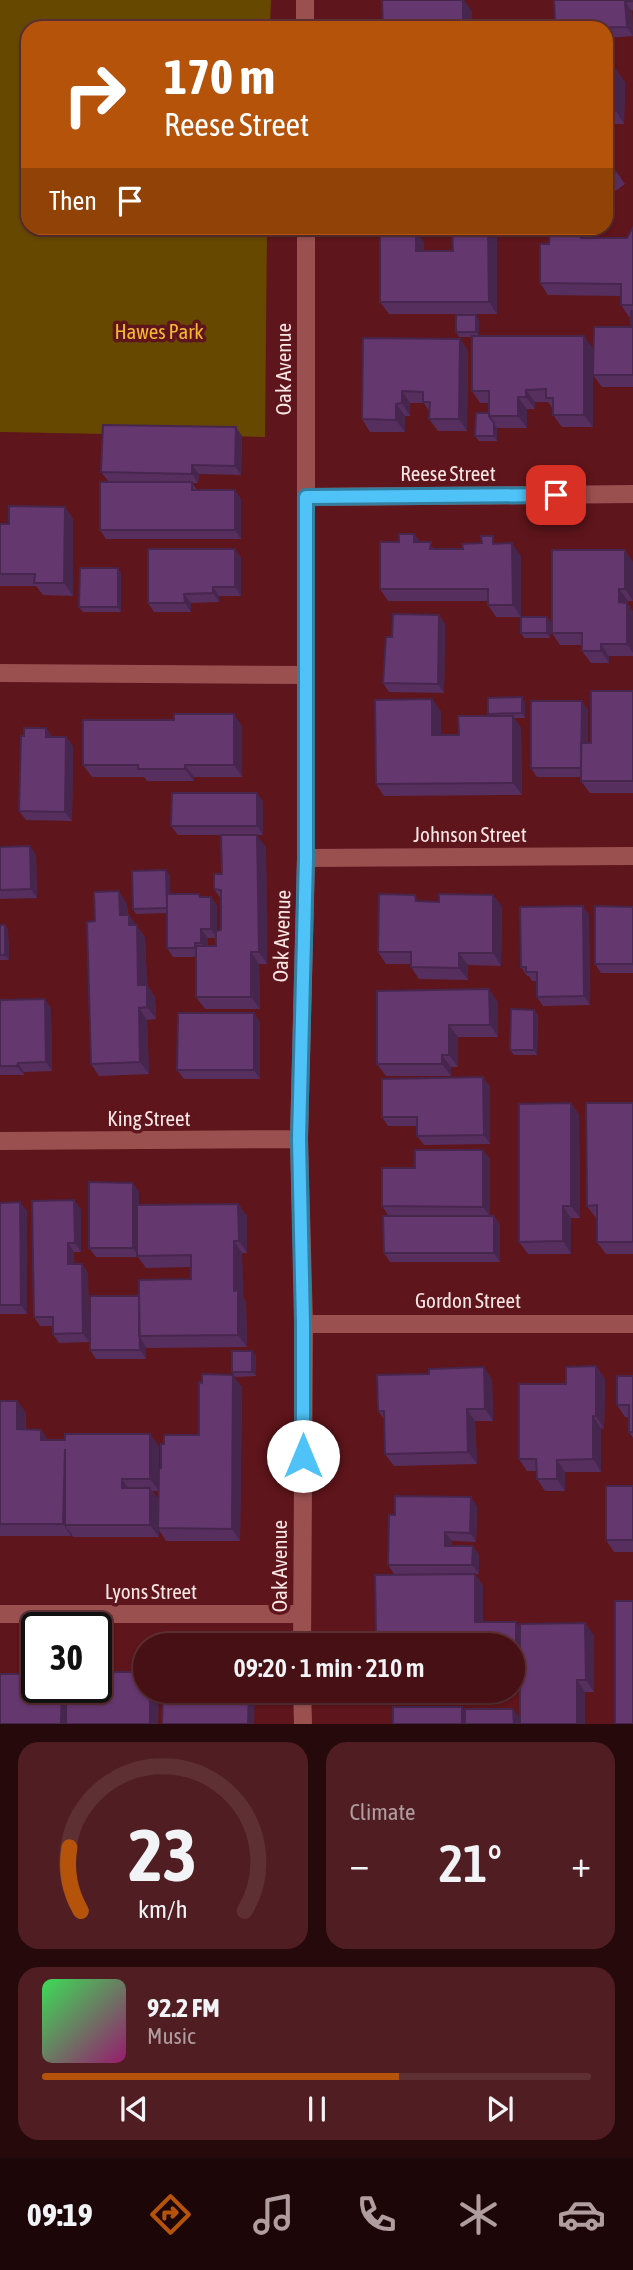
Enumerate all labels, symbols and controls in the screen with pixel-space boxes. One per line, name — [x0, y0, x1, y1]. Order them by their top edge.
text: 170 m — [164, 48, 275, 104]
icon: right — [49, 49, 140, 140]
text: Reese Street — [164, 106, 309, 143]
icon: arrive — [111, 182, 149, 220]
text: Then — [49, 186, 97, 216]
park label: Hawes Park — [114, 319, 204, 343]
street label: Oak Avenue — [271, 323, 295, 415]
street label: Reese Street — [400, 461, 496, 485]
pin — [526, 465, 586, 525]
icon: arrive — [537, 476, 575, 514]
street label: Johnson Street — [413, 822, 527, 846]
street label: Oak Avenue — [267, 889, 295, 983]
street label: King Street — [107, 1106, 191, 1130]
street label: Gordon Street — [415, 1288, 521, 1312]
position arrow — [266, 1419, 340, 1493]
street label: Oak Avenue — [267, 1520, 291, 1612]
street label: Lyons Street — [105, 1579, 197, 1603]
speed limit sign: 30 — [21, 1612, 112, 1703]
text: 09:20 · 1 min · 210 m — [234, 1653, 424, 1683]
text: Climate — [350, 1799, 415, 1825]
text: 23 — [129, 1814, 197, 1897]
text: 21° — [439, 1833, 502, 1893]
text: − — [350, 1842, 369, 1885]
text: + — [571, 1842, 591, 1885]
text: km/h — [138, 1895, 188, 1923]
text: 92.2 FM — [147, 1993, 220, 2023]
text: Music — [147, 2023, 195, 2049]
icon: previous — [115, 2090, 153, 2128]
icon: pause — [298, 2090, 336, 2128]
icon: next — [481, 2090, 519, 2128]
icon: directions — [146, 2190, 195, 2239]
icon: music — [249, 2190, 298, 2239]
icon: phone — [352, 2190, 401, 2239]
icon: climate — [454, 2190, 503, 2239]
icon: car — [557, 2190, 606, 2239]
text: 09:19 — [27, 2196, 93, 2233]

